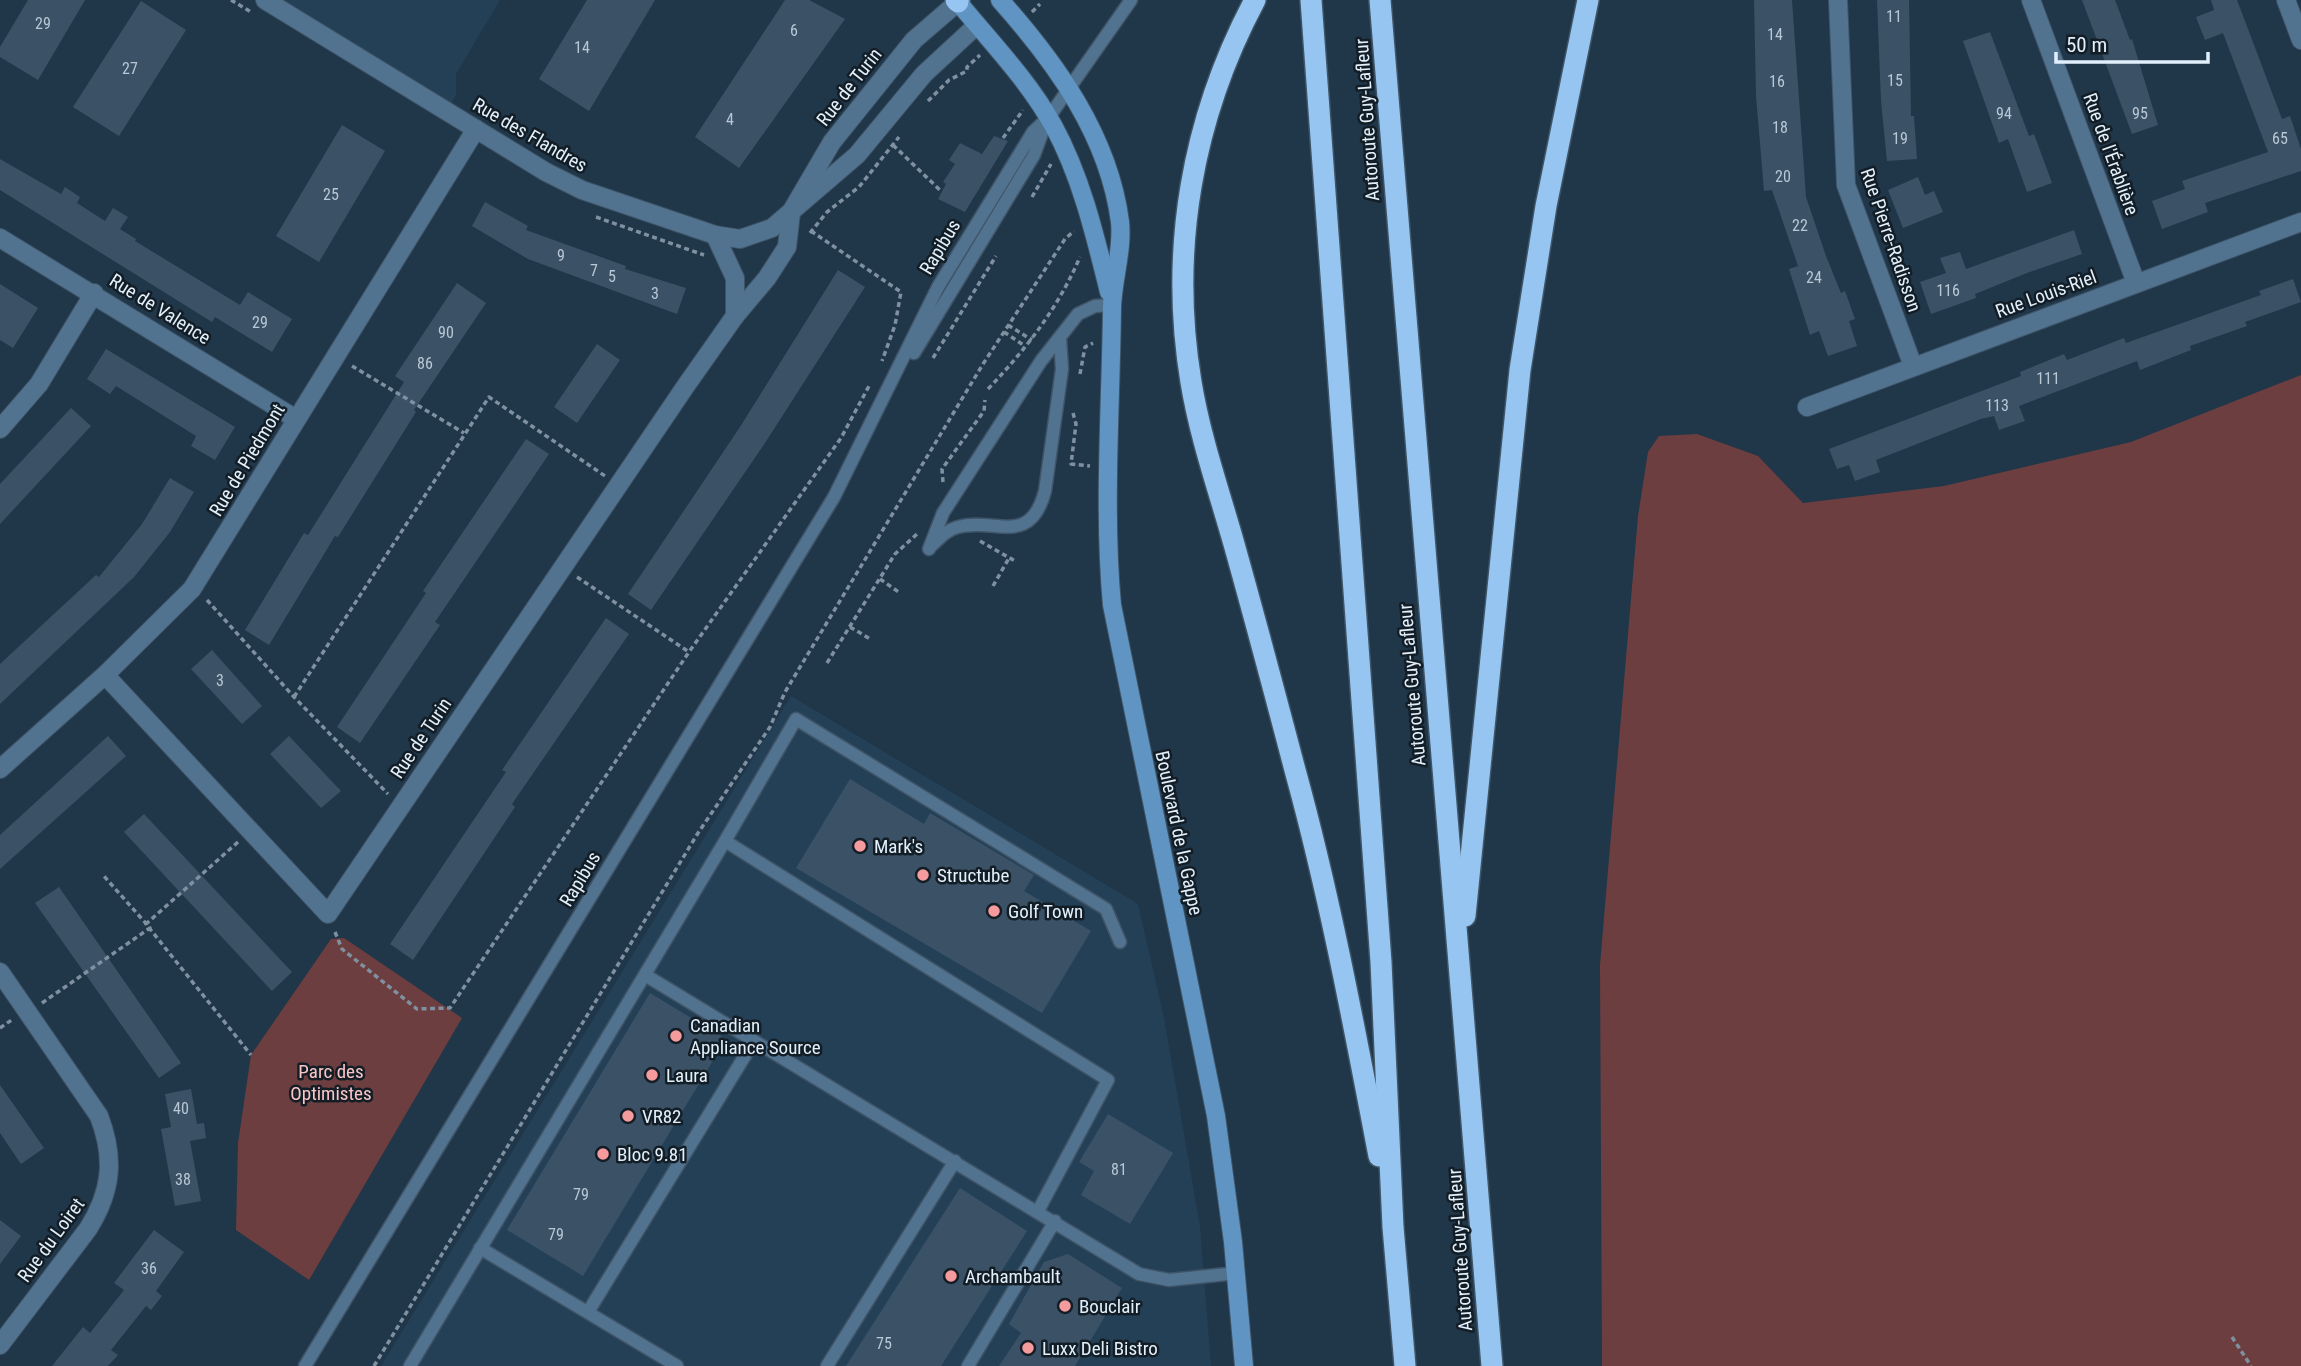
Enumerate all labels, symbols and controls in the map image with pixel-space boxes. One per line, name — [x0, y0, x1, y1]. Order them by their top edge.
house number: 11 — [1886, 7, 1902, 26]
house number: 29 — [35, 14, 51, 33]
house number: 6 — [790, 21, 798, 40]
scale bar — [2056, 21, 2208, 65]
house number: 14 — [1767, 25, 1783, 44]
text: 50 m — [2066, 33, 2107, 57]
house number: 14 — [574, 38, 590, 57]
street label: Autoroute Guy-Lafleur — [1350, 38, 1384, 202]
street label: Rue de Turin — [811, 44, 887, 130]
house number: 27 — [122, 59, 138, 78]
house number: 15 — [1887, 71, 1903, 90]
house number: 16 — [1769, 72, 1785, 91]
street label: Rue de l'Érablière — [2078, 90, 2144, 218]
street label: Rue des Flandres — [469, 93, 591, 177]
house number: 94 — [1996, 104, 2012, 123]
house number: 95 — [2132, 104, 2148, 123]
house number: 4 — [726, 110, 734, 129]
house number: 18 — [1772, 118, 1788, 137]
house number: 19 — [1892, 129, 1908, 148]
house number: 65 — [2272, 129, 2288, 148]
street label: Rue Pierre-Radisson — [1856, 165, 1926, 315]
house number: 20 — [1775, 167, 1791, 186]
house number: 25 — [323, 185, 339, 204]
street label: Rapibus — [915, 215, 965, 279]
house number: 22 — [1792, 216, 1808, 235]
house number: 9 — [557, 246, 565, 265]
house number: 7 — [590, 261, 598, 280]
street label: Rue Louis-Riel — [1992, 265, 2100, 323]
house number: 5 — [608, 267, 616, 286]
house number: 24 — [1806, 268, 1822, 287]
street label: Rue de Valence — [105, 269, 215, 349]
house number: 116 — [1936, 281, 1960, 300]
house number: 3 — [651, 284, 659, 303]
house number: 29 — [252, 313, 268, 332]
house number: 90 — [438, 323, 454, 342]
house number: 86 — [417, 354, 433, 373]
house number: 111 — [2036, 369, 2060, 388]
house number: 113 — [1985, 396, 2009, 415]
street label: Rue de Piedmont — [204, 400, 290, 520]
street label: Autoroute Guy-Lafleur — [1393, 603, 1431, 767]
house number: 3 — [216, 671, 224, 690]
street label: Rue de Turin — [386, 693, 456, 783]
street label: Boulevard de la Gappe — [1150, 749, 1208, 917]
place label: Mark's — [874, 835, 923, 858]
marker: Mark's — [852, 838, 868, 854]
street label: Rapibus — [555, 847, 605, 911]
place label: Structube — [937, 864, 1009, 887]
marker: Structube — [915, 867, 931, 883]
place label: Golf Town — [1008, 900, 1083, 923]
marker: Golf Town — [986, 903, 1002, 919]
place label: Canadian Appliance Source — [690, 1014, 821, 1059]
marker: Canadian Appliance Source — [668, 1028, 684, 1044]
park label: Parc des Optimistes — [290, 1060, 372, 1105]
place label: Laura — [666, 1064, 708, 1087]
marker: Laura — [644, 1067, 660, 1083]
house number: 40 — [173, 1099, 189, 1118]
place label: VR82 — [642, 1105, 682, 1128]
marker: VR82 — [620, 1108, 636, 1124]
place label: Bloc 9.81 — [617, 1143, 688, 1166]
marker: Bloc 9.81 — [595, 1146, 611, 1162]
house number: 81 — [1111, 1160, 1127, 1179]
street label: Autoroute Guy-Lafleur — [1443, 1168, 1477, 1332]
house number: 38 — [175, 1170, 191, 1189]
house number: 79 — [573, 1185, 589, 1204]
street label: Rue du Loiret — [13, 1193, 89, 1287]
house number: 79 — [548, 1225, 564, 1244]
house number: 36 — [141, 1259, 157, 1278]
place label: Archambault — [965, 1265, 1061, 1288]
marker: Archambault — [943, 1268, 959, 1284]
place label: Bouclair — [1079, 1295, 1141, 1318]
marker: Bouclair — [1057, 1298, 1073, 1314]
house number: 75 — [876, 1334, 892, 1353]
place label: Luxx Deli Bistro — [1042, 1337, 1158, 1360]
marker: Luxx Deli Bistro — [1020, 1340, 1036, 1356]

